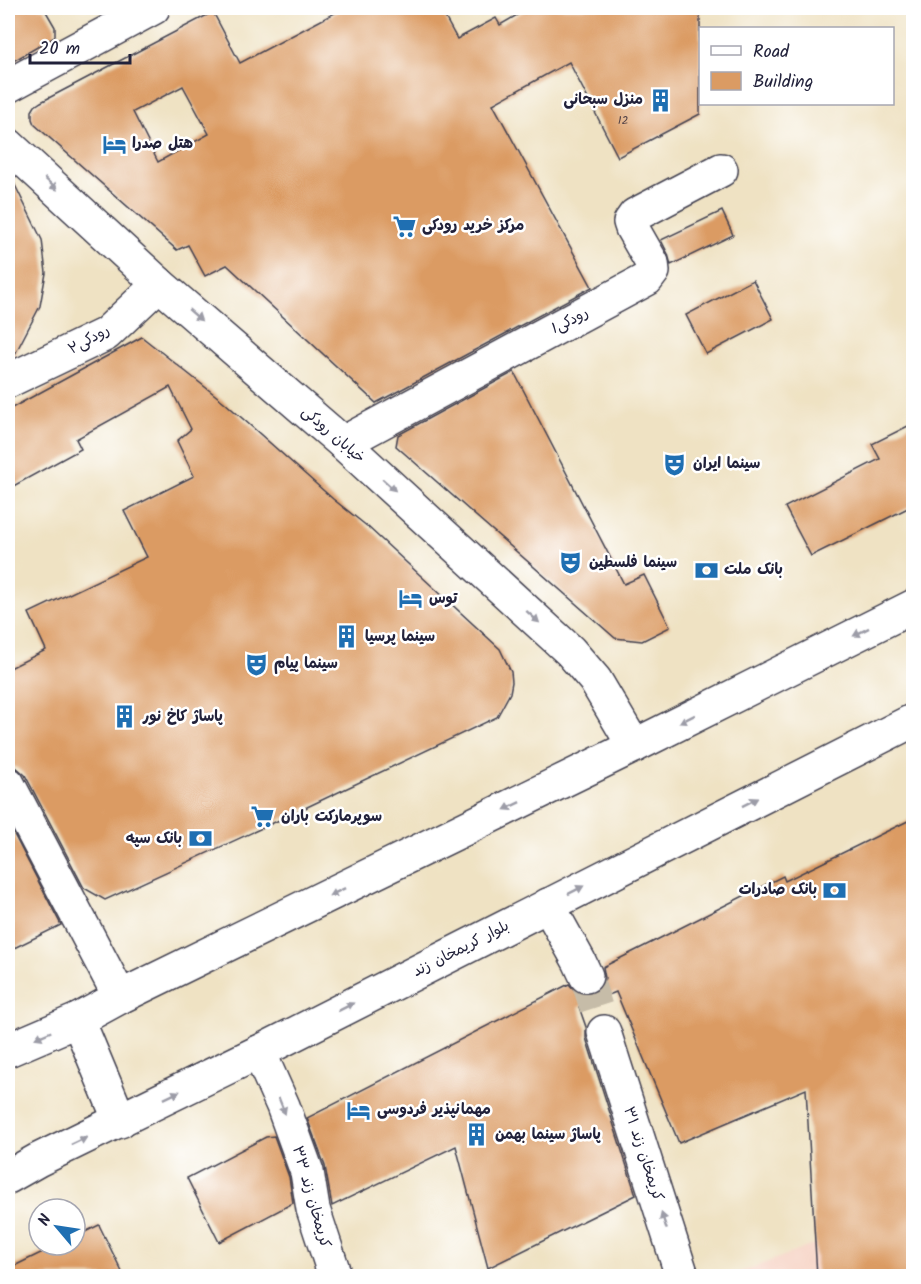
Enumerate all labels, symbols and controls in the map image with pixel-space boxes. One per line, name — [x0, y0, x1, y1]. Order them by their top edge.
scale bar — [30, 27, 130, 65]
legend — [699, 27, 894, 105]
text: 20 m — [39, 35, 80, 64]
text: Road — [753, 38, 790, 67]
text: Building — [753, 68, 813, 97]
building icon: منزل سبحانی — [648, 87, 674, 113]
place label: منزل سبحانی — [563, 88, 643, 112]
house number: 12 — [618, 111, 628, 130]
hotel icon: هتل صدرا — [101, 131, 127, 157]
place label: هتل صدرا — [132, 132, 193, 156]
one-way arrow — [43, 177, 58, 191]
supermarket icon: مرکز خرید رودکی — [391, 213, 417, 239]
place label: مرکز خرید رودکی — [422, 214, 524, 238]
street label: 1رودکی — [547, 301, 593, 341]
one-way arrow — [187, 308, 202, 321]
street label: رودکی۲ — [64, 319, 114, 361]
street label: خیابان رودکی — [296, 400, 370, 470]
theatre icon: سینما ایران — [662, 451, 688, 477]
place label: سینما ایران — [693, 452, 760, 476]
one-way arrow — [381, 478, 396, 491]
theatre icon: سینما فلسطین — [558, 550, 584, 576]
place label: سینما فلسطین — [589, 551, 677, 575]
bank icon: بانک ملت — [693, 557, 719, 583]
place label: بانک ملت — [724, 558, 783, 582]
hotel icon: توس — [398, 586, 424, 612]
place label: توس — [429, 587, 458, 611]
one-way arrow — [525, 610, 540, 623]
building icon: سینما پرسیا — [334, 624, 360, 650]
place label: سینما پرسیا — [365, 625, 435, 649]
one-way arrow — [853, 627, 870, 637]
theatre icon: سینما پیام — [243, 651, 269, 677]
place label: سینما پیام — [274, 652, 338, 676]
building icon: پاساژ کاخ نور — [112, 704, 138, 730]
place label: پاساژ کاخ نور — [142, 705, 223, 729]
one-way arrow — [678, 715, 695, 724]
one-way arrow — [742, 797, 759, 807]
one-way arrow — [503, 800, 521, 810]
supermarket icon: سوپرمارکت باران — [250, 804, 276, 830]
place label: سوپرمارکت باران — [281, 805, 382, 829]
bank icon: بانک سپه — [187, 826, 213, 852]
place label: بانک سپه — [126, 827, 182, 851]
bank icon: بانک صادرات — [822, 877, 848, 903]
place label: بانک صادرات — [739, 878, 817, 902]
one-way arrow — [568, 886, 585, 895]
one-way arrow — [328, 887, 345, 896]
street label: بلوار کریمخان زند — [408, 914, 514, 984]
one-way arrow — [338, 1002, 355, 1012]
one-way arrow — [33, 1030, 51, 1040]
one-way arrow — [164, 1090, 181, 1100]
one-way arrow — [278, 1097, 288, 1115]
hotel icon: مهمانپذیر فردوسی — [346, 1097, 372, 1123]
place label: مهمانپذیر فردوسی — [377, 1098, 491, 1122]
street label: کریمخان زند ۳۱ — [616, 1104, 670, 1204]
building icon: پاساژ سینما بهمن — [464, 1122, 490, 1148]
place label: پاساژ سینما بهمن — [495, 1123, 602, 1147]
one-way arrow — [71, 1136, 88, 1145]
street label: کریمخان زند ۳۳ — [285, 1143, 337, 1251]
north arrow — [27, 1197, 87, 1257]
text: N — [32, 1210, 59, 1231]
one-way arrow — [659, 1212, 669, 1230]

